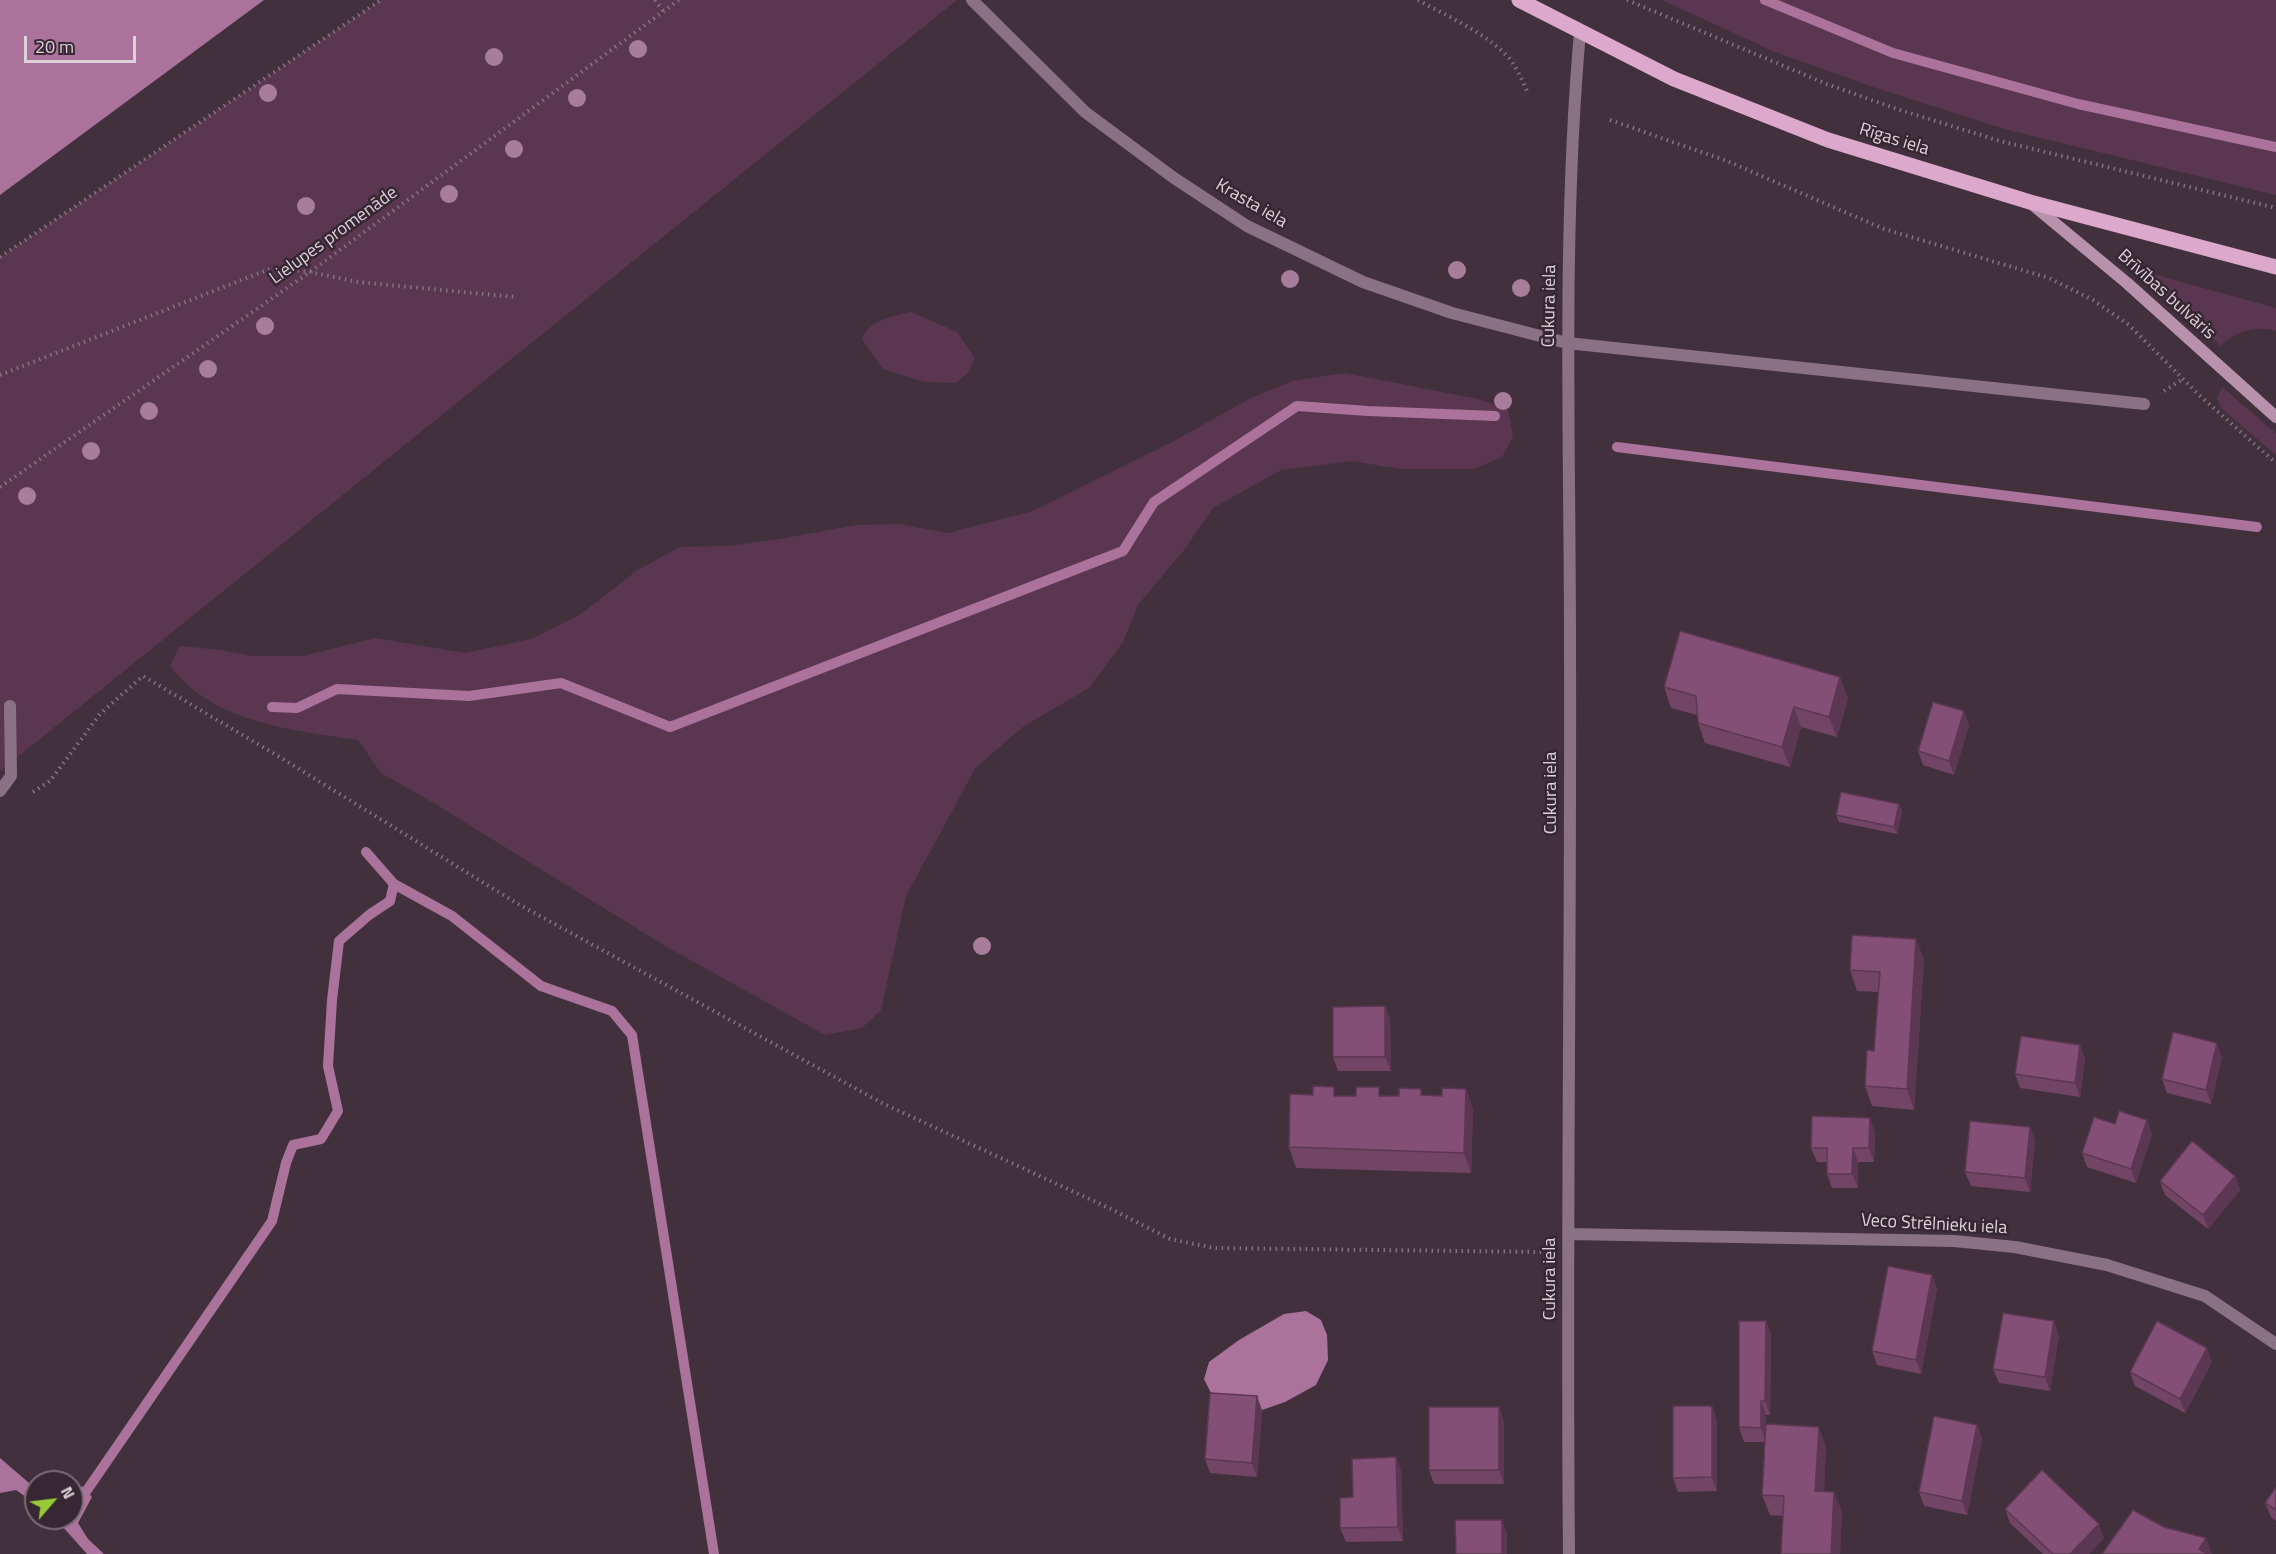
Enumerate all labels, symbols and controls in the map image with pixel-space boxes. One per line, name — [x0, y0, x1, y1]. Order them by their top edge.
scale bar — [27, 24, 140, 62]
text: 20 m — [35, 33, 74, 60]
street label: Rīgas iela — [1856, 119, 1932, 161]
street label: Krasta iela — [1211, 175, 1291, 233]
street label: Lielupes promenāde — [266, 182, 402, 290]
street label: Brīvības bulvāris — [2113, 246, 2219, 344]
street label: Cukura iela — [1538, 264, 1562, 348]
street label: Cukura iela — [1541, 752, 1563, 834]
street label: Veco Strēlnieku iela — [1860, 1210, 2008, 1240]
street label: Cukura iela — [1540, 1238, 1562, 1320]
north arrow — [24, 1470, 84, 1530]
text: N — [55, 1482, 81, 1503]

